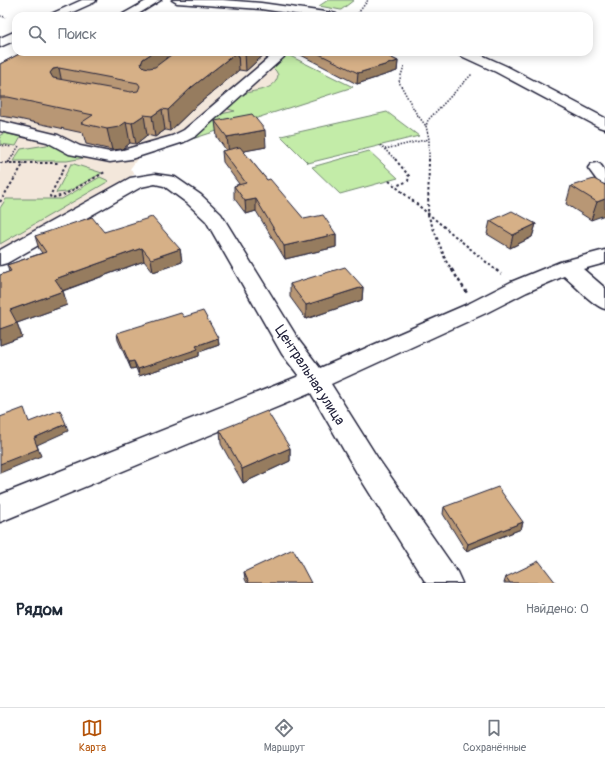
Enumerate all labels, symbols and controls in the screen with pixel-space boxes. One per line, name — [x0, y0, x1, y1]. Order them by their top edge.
search box — [12, 12, 593, 56]
icon: search — [26, 23, 48, 45]
text: Поиск — [58, 25, 97, 44]
street label: Центральная улица — [271, 322, 349, 428]
text: Рядом — [16, 599, 63, 620]
text: Найдено: 0 — [526, 601, 589, 617]
tab: Карта — [79, 717, 106, 754]
tab: Маршрут — [264, 717, 305, 754]
tab: Сохранённые — [463, 717, 526, 754]

